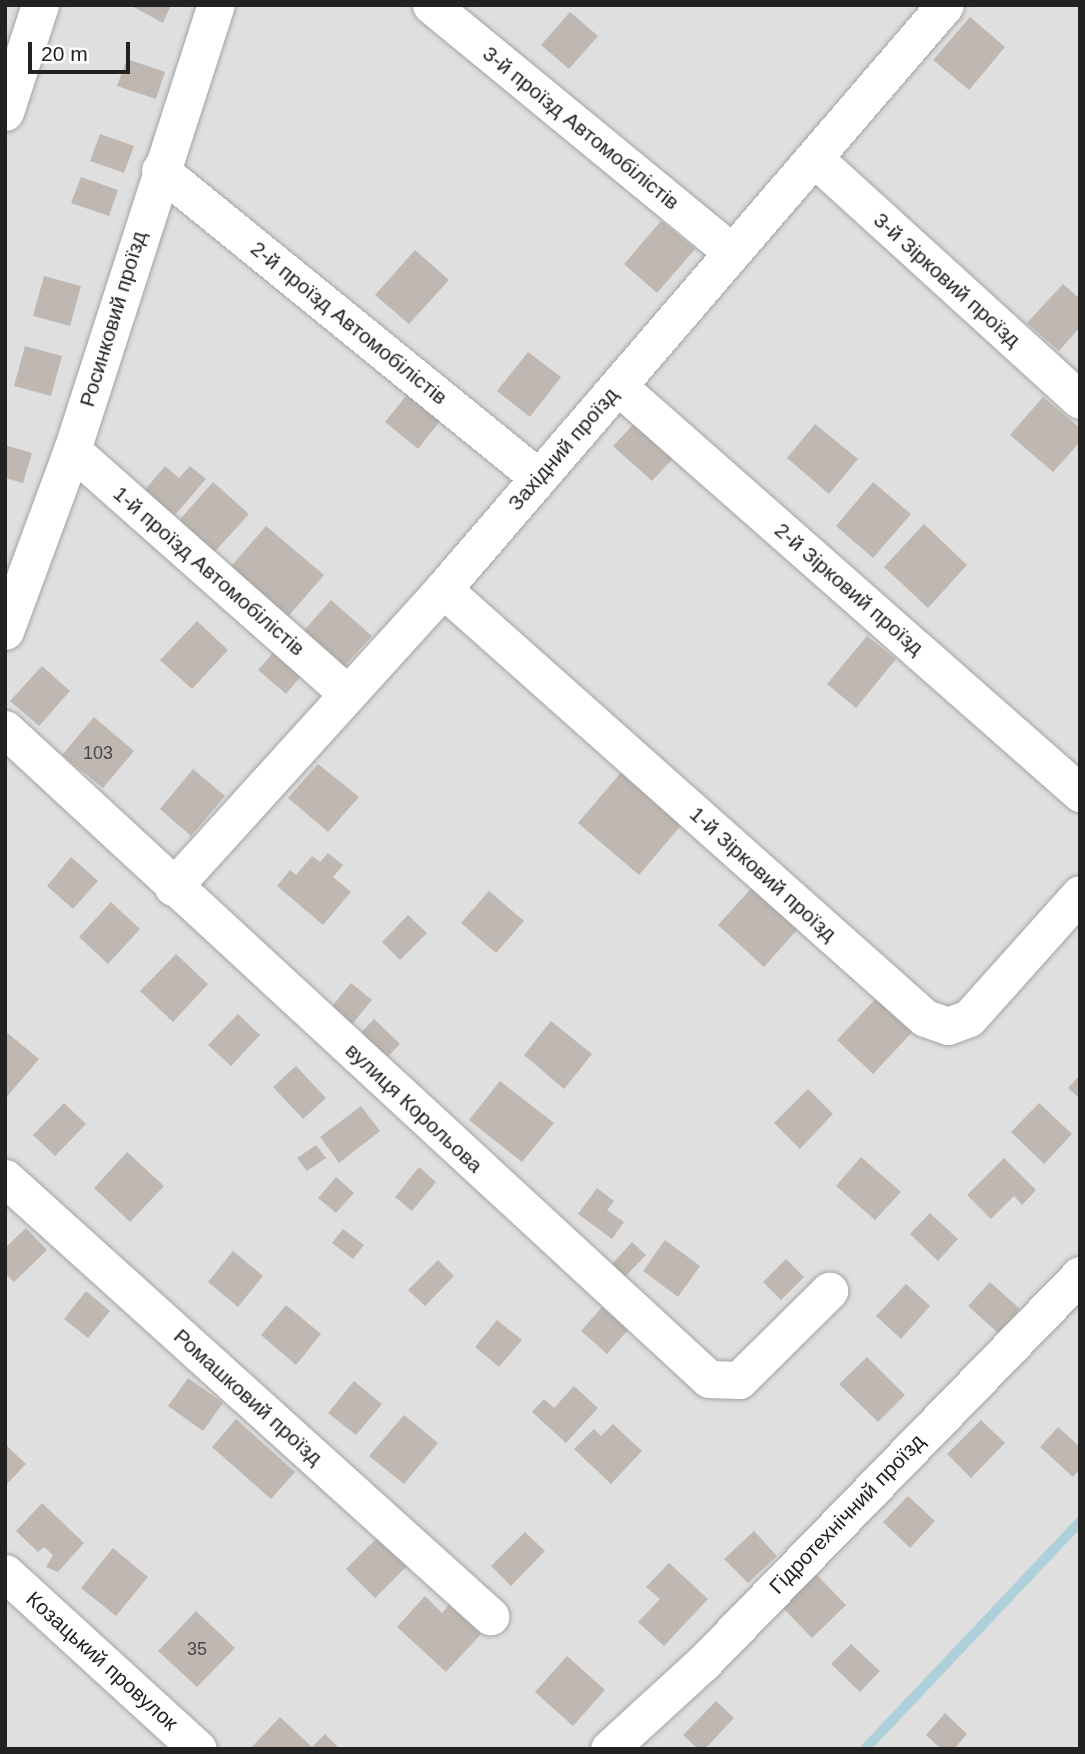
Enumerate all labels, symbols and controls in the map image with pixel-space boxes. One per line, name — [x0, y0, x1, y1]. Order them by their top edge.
scale bar — [32, 28, 133, 72]
street label: 3-й проїзд Автомобілістів — [478, 41, 684, 215]
text: 20 m — [41, 42, 88, 65]
street label: 3-й Зірковий проїзд — [868, 207, 1026, 353]
street label: Росинковий проїзд — [74, 228, 152, 410]
street label: 2-й проїзд Автомобілістів — [246, 236, 452, 410]
street label: Західний проїзд — [503, 382, 623, 516]
street label: 1-й проїзд Автомобілістів — [108, 481, 310, 661]
street label: 2-й Зірковий проїзд — [769, 518, 929, 660]
house number: 103 — [83, 742, 113, 764]
street label: 1-й Зірковий проїзд — [684, 801, 842, 947]
street label: вулиця Корольова — [340, 1038, 488, 1178]
street label: Ромашковий проїзд — [168, 1324, 328, 1470]
street label: Гідротехнічний проїзд — [764, 1429, 930, 1599]
street label: Козацький провулок — [21, 1586, 183, 1736]
house number: 35 — [187, 1638, 207, 1660]

